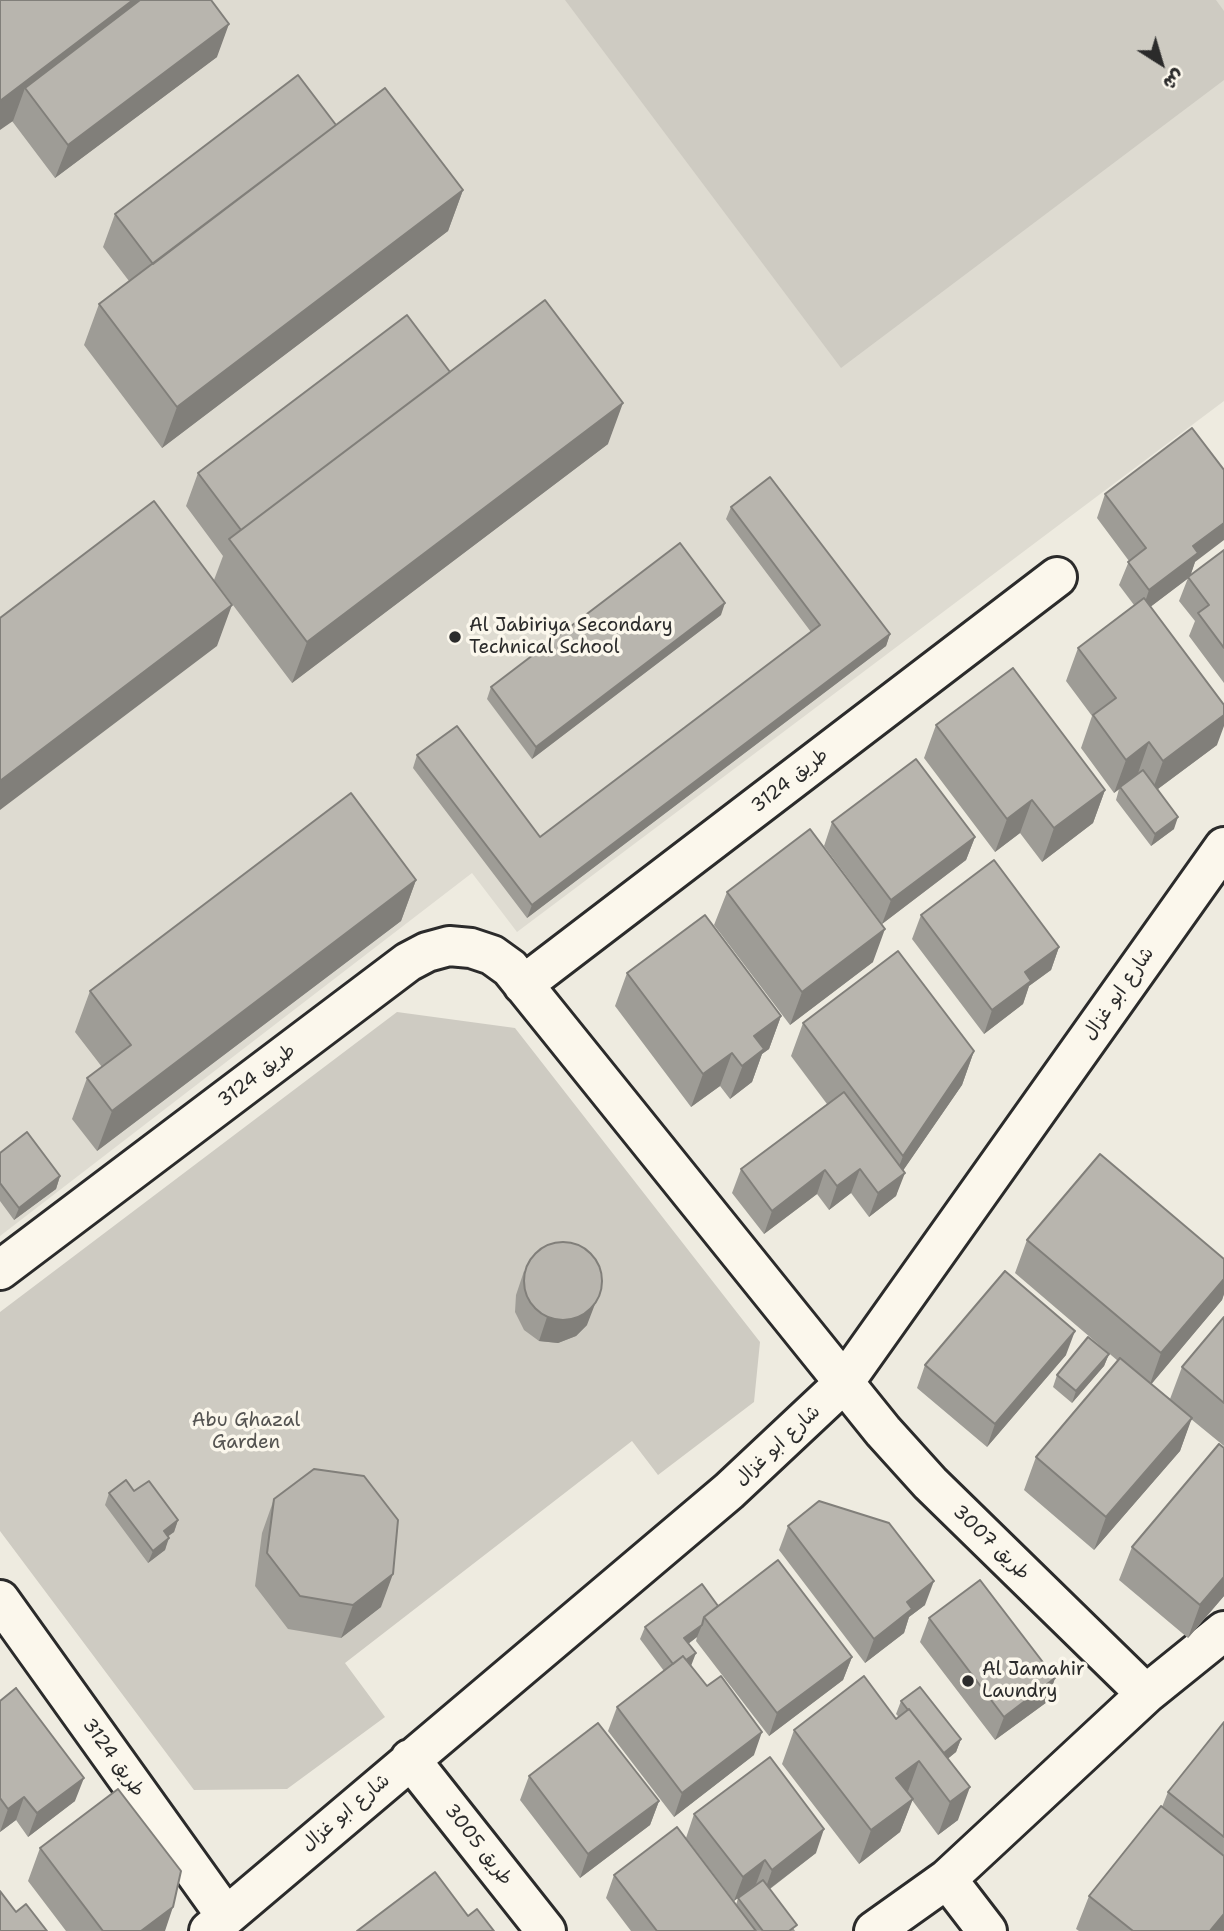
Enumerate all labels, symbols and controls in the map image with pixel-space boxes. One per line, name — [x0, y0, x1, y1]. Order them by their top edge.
north arrow — [1126, 28, 1196, 98]
text: ش — [1158, 64, 1190, 96]
place label: Al Jabiriya Secondary Technical School — [469, 615, 673, 659]
marker: Al Jabiriya Secondary Technical School — [447, 629, 463, 645]
street label: طريق 3124 — [747, 744, 833, 818]
street label: شارع ابو غزال — [1079, 943, 1159, 1045]
street label: طريق 3124 — [214, 1040, 300, 1112]
street label: شارع ابو غزال — [731, 1401, 825, 1491]
park label: Abu Ghazal Garden — [192, 1410, 300, 1454]
street label: طريق 3007 — [948, 1501, 1034, 1585]
place label: Al Jamahir Laundry — [982, 1659, 1085, 1703]
marker: Al Jamahir Laundry — [960, 1673, 976, 1689]
street label: طريق 3124 — [77, 1714, 149, 1802]
street label: شارع ابو غزال — [297, 1769, 395, 1857]
street label: طريق 3005 — [439, 1800, 517, 1890]

